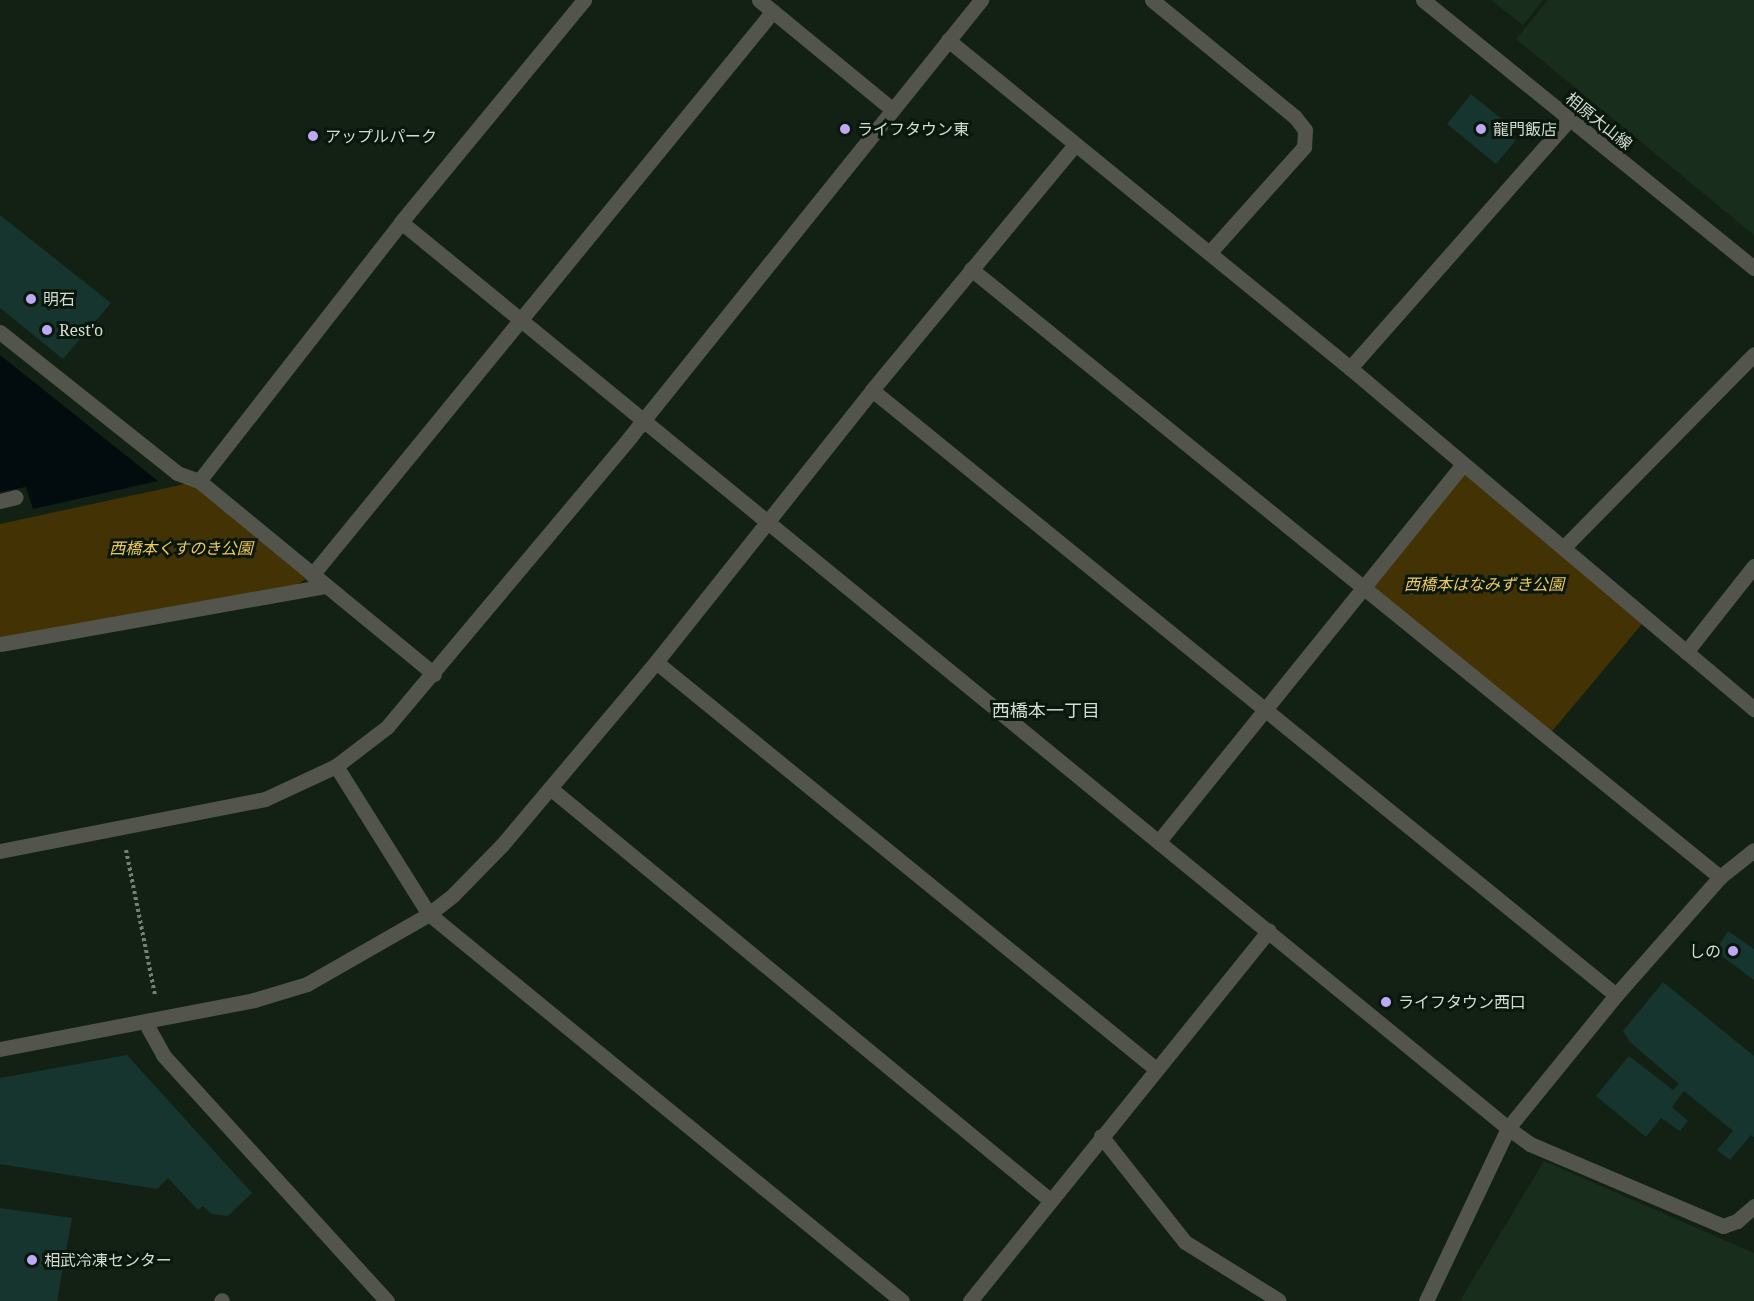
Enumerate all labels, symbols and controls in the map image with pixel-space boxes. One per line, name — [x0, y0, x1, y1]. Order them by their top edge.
street label: 相原大山線 — [1562, 88, 1636, 154]
place label: ライフタウン東 — [857, 119, 969, 139]
place label: 龍門飯店 — [1493, 119, 1557, 139]
marker: ライフタウン東 — [838, 122, 852, 136]
marker: 龍門飯店 — [1474, 122, 1488, 136]
place label: アップルパーク — [325, 126, 437, 146]
marker: アップルパーク — [306, 129, 320, 143]
place label: 明石 — [43, 289, 75, 309]
marker: 明石 — [24, 292, 38, 306]
place label: Rest'o — [59, 320, 103, 340]
marker: Rest'o — [40, 323, 54, 337]
park label: 西橋本くすのき公園 — [109, 538, 253, 558]
park label: 西橋本はなみずき公園 — [1404, 574, 1564, 594]
district label: 西橋本一丁目 — [992, 699, 1100, 721]
place label: しの — [1689, 941, 1721, 961]
marker: しの — [1726, 944, 1740, 958]
place label: ライフタウン西口 — [1398, 992, 1526, 1012]
marker: ライフタウン西口 — [1379, 995, 1393, 1009]
place label: 相武冷凍センター — [44, 1250, 172, 1270]
marker: 相武冷凍センター — [25, 1253, 39, 1267]

